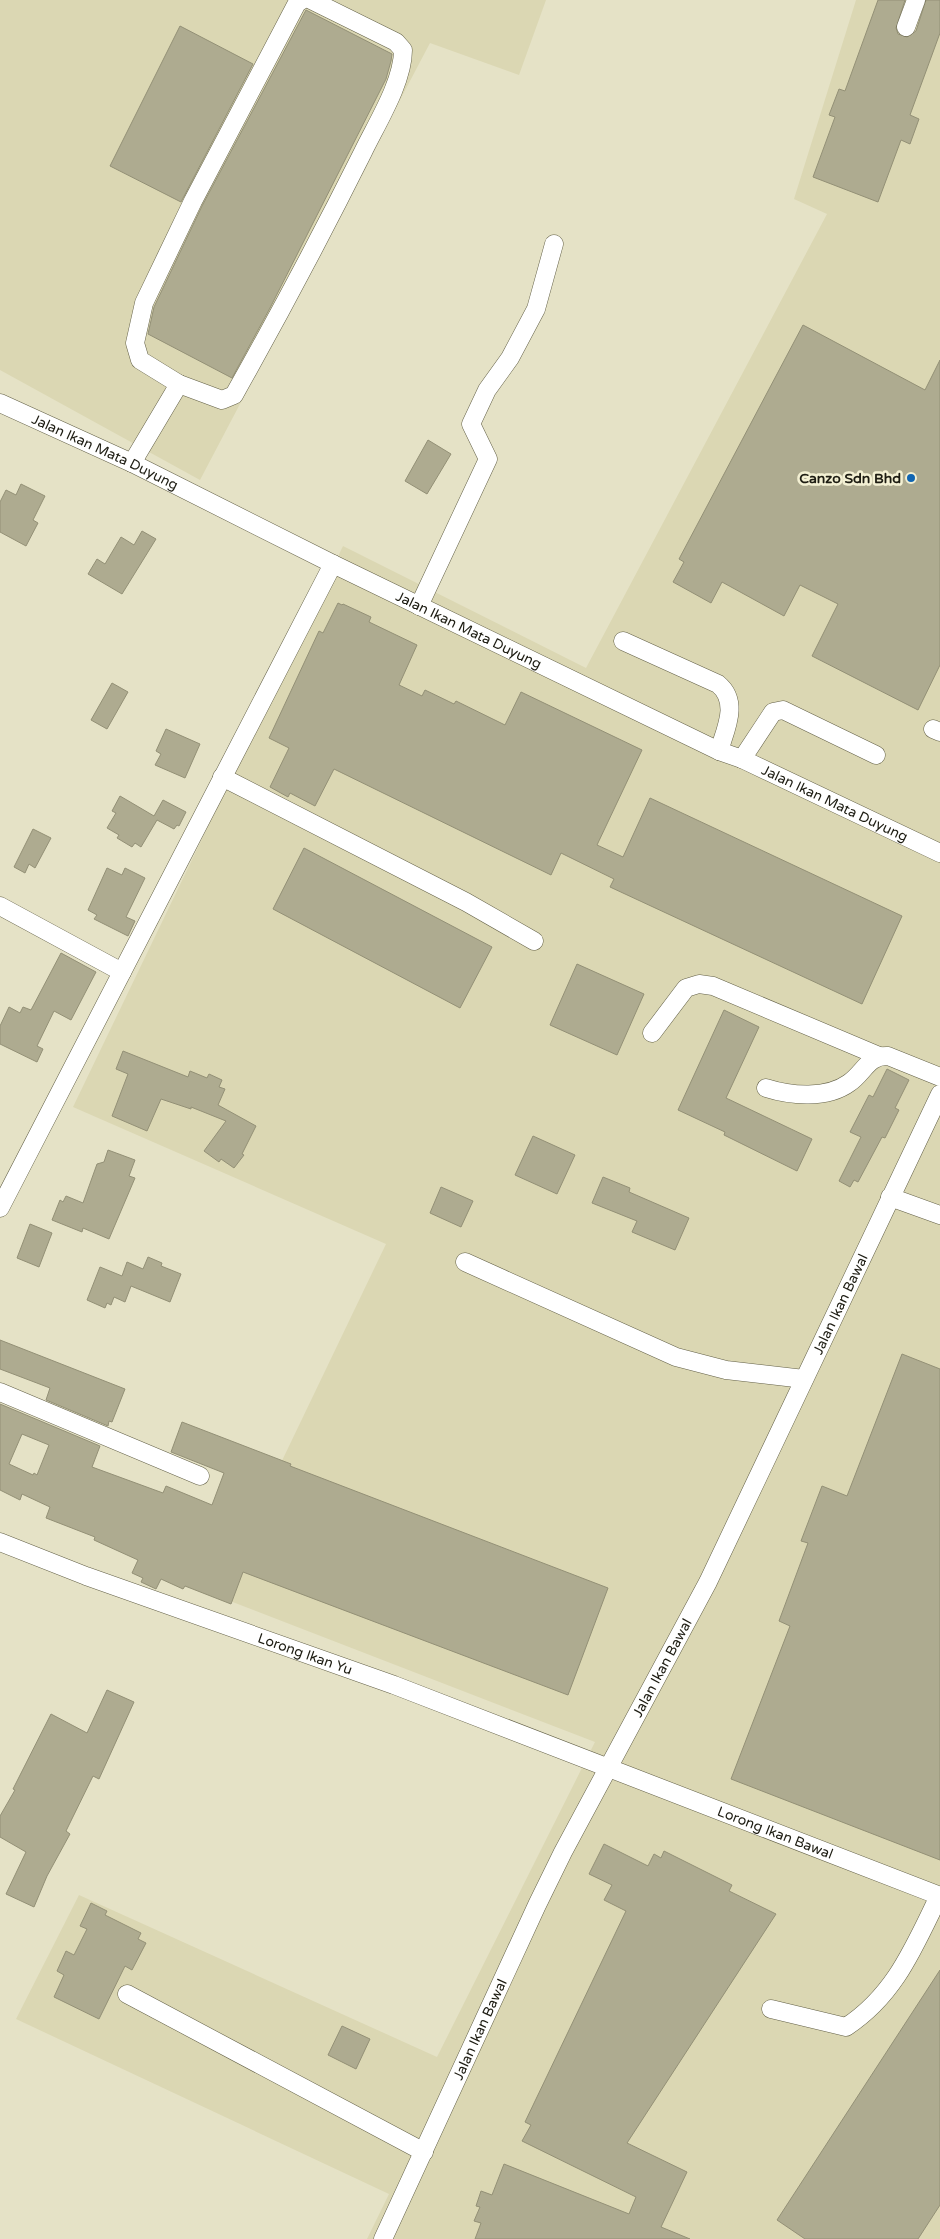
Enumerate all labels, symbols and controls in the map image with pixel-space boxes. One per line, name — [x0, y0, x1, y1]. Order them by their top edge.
street label: Jalan Ikan Mata Duyung — [29, 410, 181, 493]
place label: Canzo Sdn Bhd — [799, 470, 901, 487]
marker: Canzo Sdn Bhd — [905, 472, 917, 484]
street label: Jalan Ikan Mata Duyung — [393, 587, 545, 672]
street label: Jalan Ikan Mata Duyung — [759, 761, 911, 845]
street label: Jalan Ikan Bawal — [809, 1251, 871, 1357]
street label: Jalan Ikan Bawal — [629, 1616, 695, 1720]
street label: Lorong Ikan Yu — [256, 1629, 355, 1678]
street label: Lorong Ikan Bawal — [715, 1802, 836, 1862]
street label: Jalan Ikan Bawal — [449, 1976, 510, 2082]

